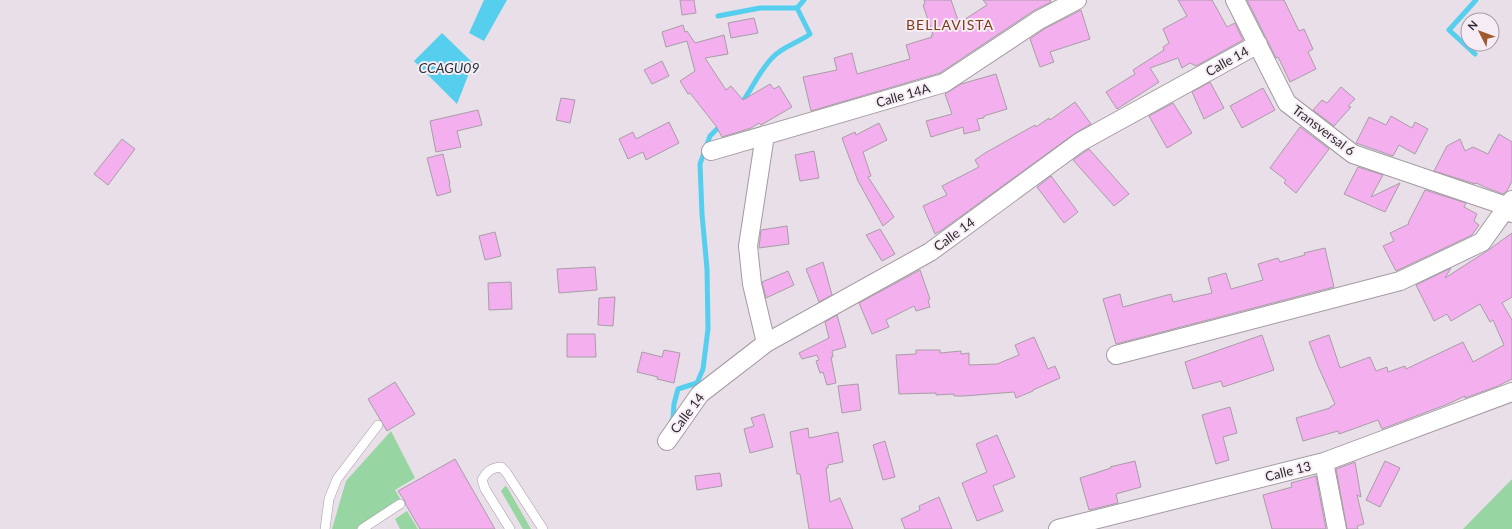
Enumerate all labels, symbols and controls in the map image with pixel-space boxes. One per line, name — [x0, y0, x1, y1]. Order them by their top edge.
north arrow — [1460, 12, 1500, 52]
district label: BELLAVISTA — [906, 16, 994, 33]
text: N — [1465, 17, 1480, 32]
street label: Calle 14 — [1203, 42, 1252, 79]
water label: CCAGU09 — [418, 59, 480, 76]
street label: Calle 14A — [874, 80, 932, 110]
street label: Transversal 6 — [1290, 101, 1358, 159]
street label: Calle 14 — [930, 214, 978, 254]
street label: Calle 14 — [667, 389, 708, 436]
street label: Calle 13 — [1263, 458, 1313, 484]

